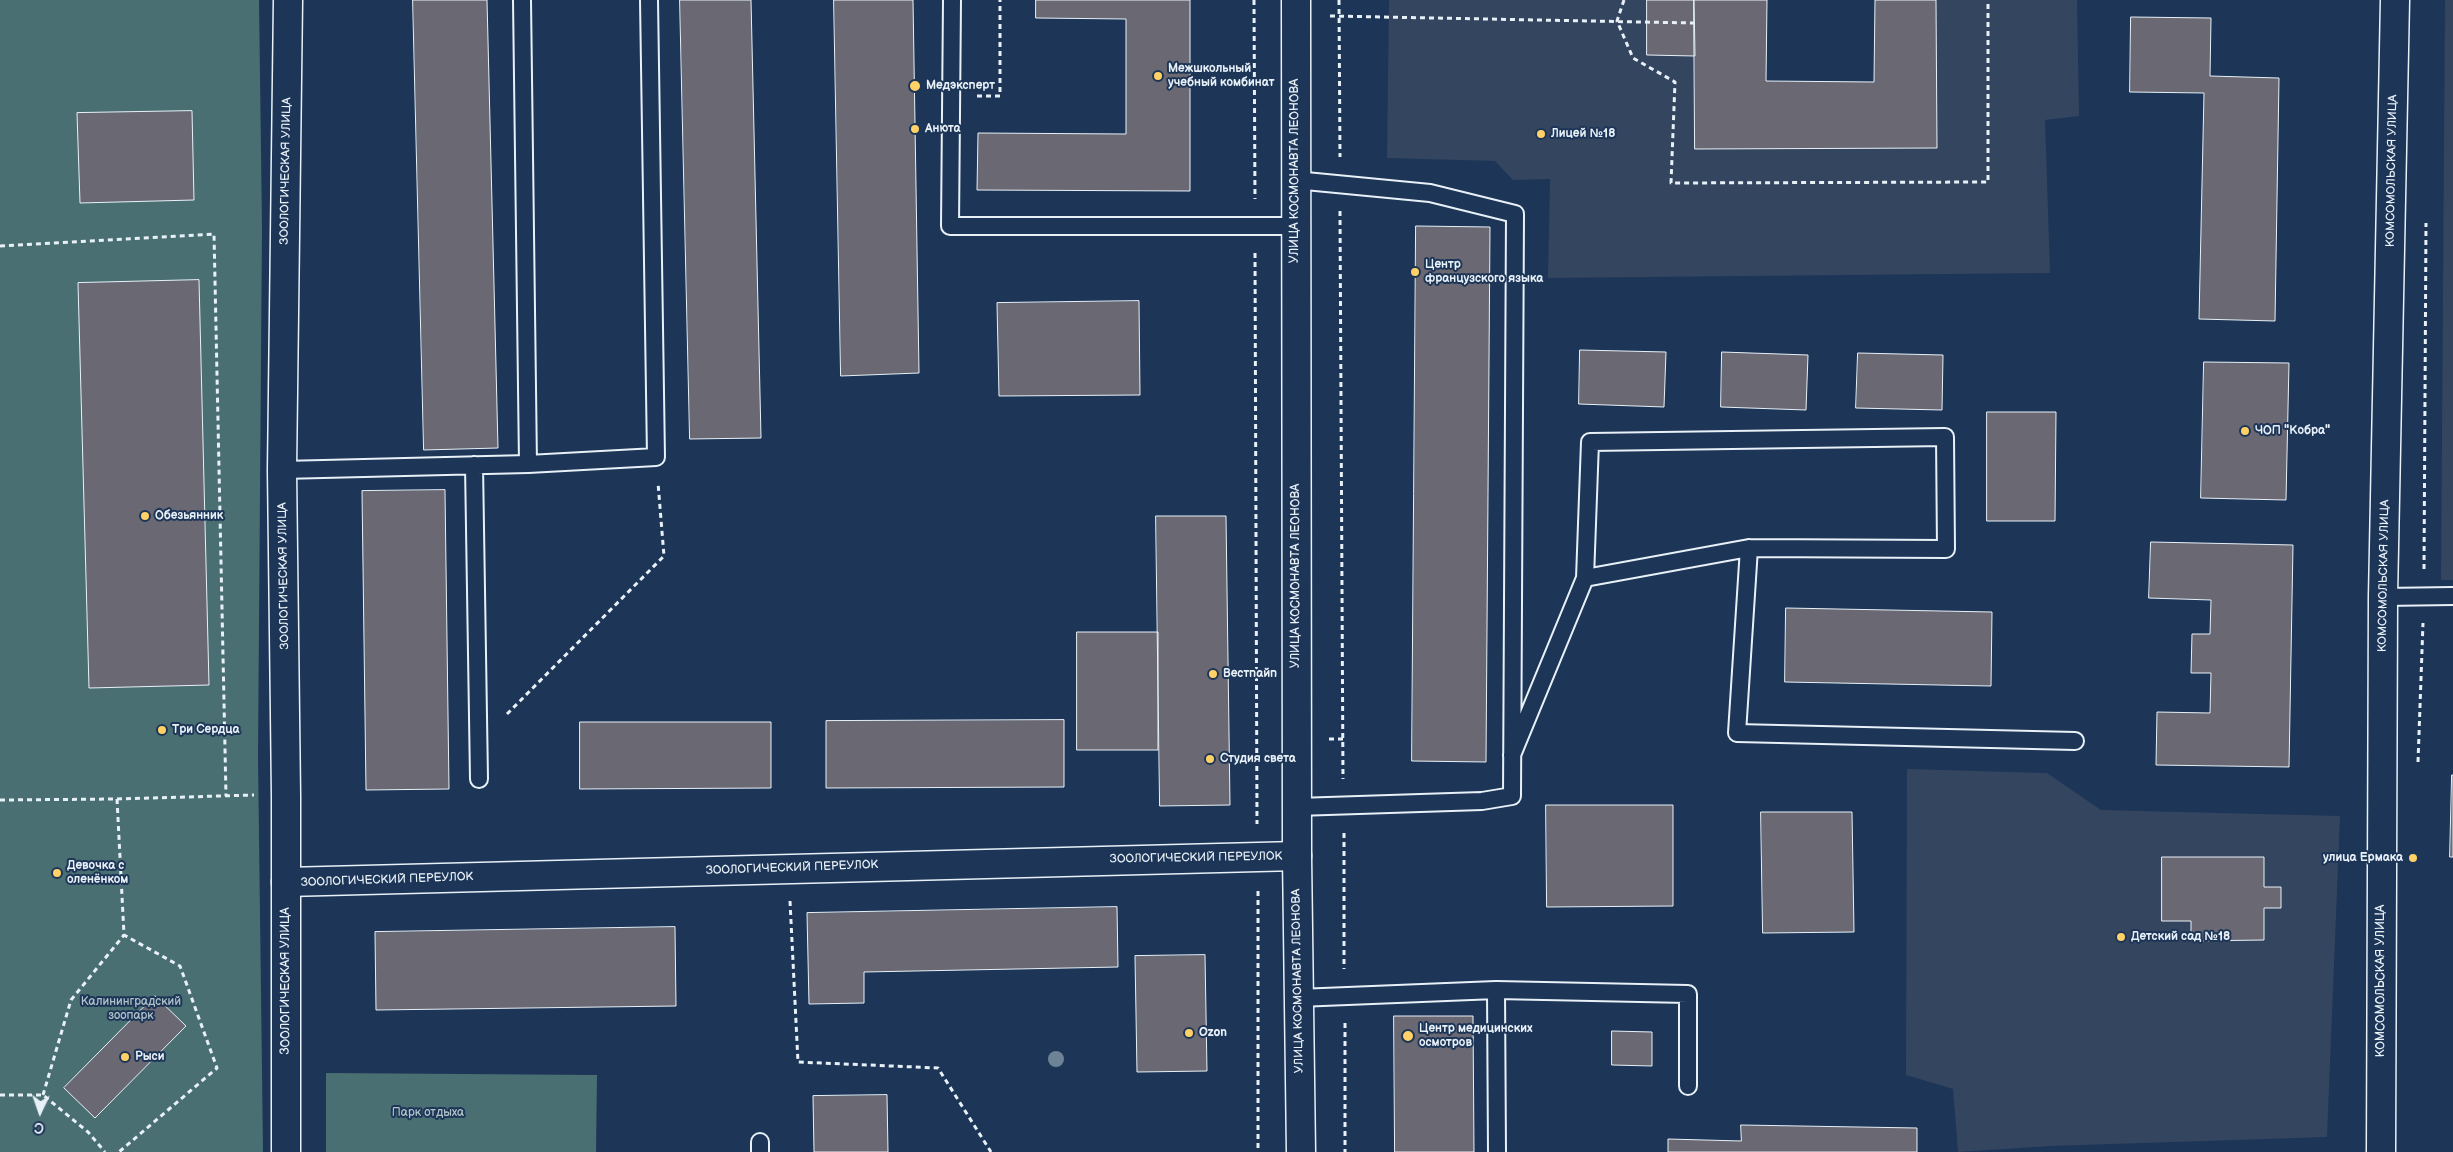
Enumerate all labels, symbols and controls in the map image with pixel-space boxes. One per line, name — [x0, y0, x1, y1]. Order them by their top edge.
place label: Межшкольный учебный комбинат — [1168, 62, 1274, 90]
marker: Межшкольный учебный комбинат — [1152, 70, 1164, 82]
marker: Медэксперт — [908, 79, 922, 93]
place label: Медэксперт — [926, 79, 995, 93]
street label: УЛИЦА КОСМОНАВТА ЛЕОНОВА — [1288, 79, 1302, 263]
street label: КОМСОМОЛЬСКАЯ УЛИЦА — [2383, 95, 2401, 247]
street label: ЗООЛОГИЧЕСКАЯ УЛИЦА — [278, 97, 294, 245]
place label: Анюта — [925, 122, 961, 136]
marker: Анюта — [909, 123, 921, 135]
place label: Лицей №18 — [1551, 127, 1615, 141]
marker: Лицей №18 — [1535, 128, 1547, 140]
place label: Центр французского языка — [1425, 258, 1543, 286]
marker: Центр французского языка — [1409, 266, 1421, 278]
place label: ЧОП "Кобра" — [2255, 424, 2330, 438]
marker: ЧОП "Кобра" — [2239, 425, 2251, 437]
street label: УЛИЦА КОСМОНАВТА ЛЕОНОВА — [1289, 484, 1303, 668]
street label: КОМСОМОЛЬСКАЯ УЛИЦА — [2375, 500, 2393, 652]
street label: ЗООЛОГИЧЕСКАЯ УЛИЦА — [276, 502, 292, 650]
place label: Обезьянник — [155, 509, 223, 523]
marker: Обезьянник — [139, 510, 151, 522]
place label: Вестпайп — [1223, 667, 1277, 681]
marker: Вестпайп — [1207, 668, 1219, 680]
place label: Три Сердца — [172, 723, 239, 737]
marker: Три Сердца — [156, 724, 168, 736]
place label: Студия света — [1220, 752, 1296, 766]
marker: Студия света — [1204, 753, 1216, 765]
street label: ЗООЛОГИЧЕСКИЙ ПЕРЕУЛОК — [1110, 849, 1282, 867]
place label: улица Ермака — [2323, 851, 2403, 865]
marker: улица Ермака — [2407, 852, 2419, 864]
street label: ЗООЛОГИЧЕСКИЙ ПЕРЕУЛОК — [706, 858, 878, 878]
place label: Девочка с оленёнком — [67, 859, 128, 887]
marker: Девочка с оленёнком — [51, 867, 63, 879]
street label: ЗООЛОГИЧЕСКИЙ ПЕРЕУЛОК — [301, 870, 473, 890]
street label: УЛИЦА КОСМОНАВТА ЛЕОНОВА — [1289, 889, 1307, 1073]
street label: КОМСОМОЛЬСКАЯ УЛИЦА — [2374, 905, 2388, 1057]
street label: ЗООЛОГИЧЕСКАЯ УЛИЦА — [279, 907, 293, 1055]
place label: Детский сад №18 — [2131, 930, 2230, 944]
marker: Детский сад №18 — [2115, 931, 2127, 943]
park label: Калининградский зоопарк — [81, 995, 181, 1023]
place label: Центр медицинских осмотров — [1419, 1022, 1532, 1050]
place label: Ozon — [1199, 1026, 1227, 1040]
marker: Ozon — [1183, 1027, 1195, 1039]
marker: Центр медицинских осмотров — [1401, 1029, 1415, 1043]
place label: Рыси — [135, 1050, 164, 1064]
marker: Рыси — [119, 1051, 131, 1063]
north arrow — [15, 1087, 65, 1137]
park label: Парк отдыха — [392, 1106, 464, 1120]
text: С — [34, 1119, 45, 1136]

